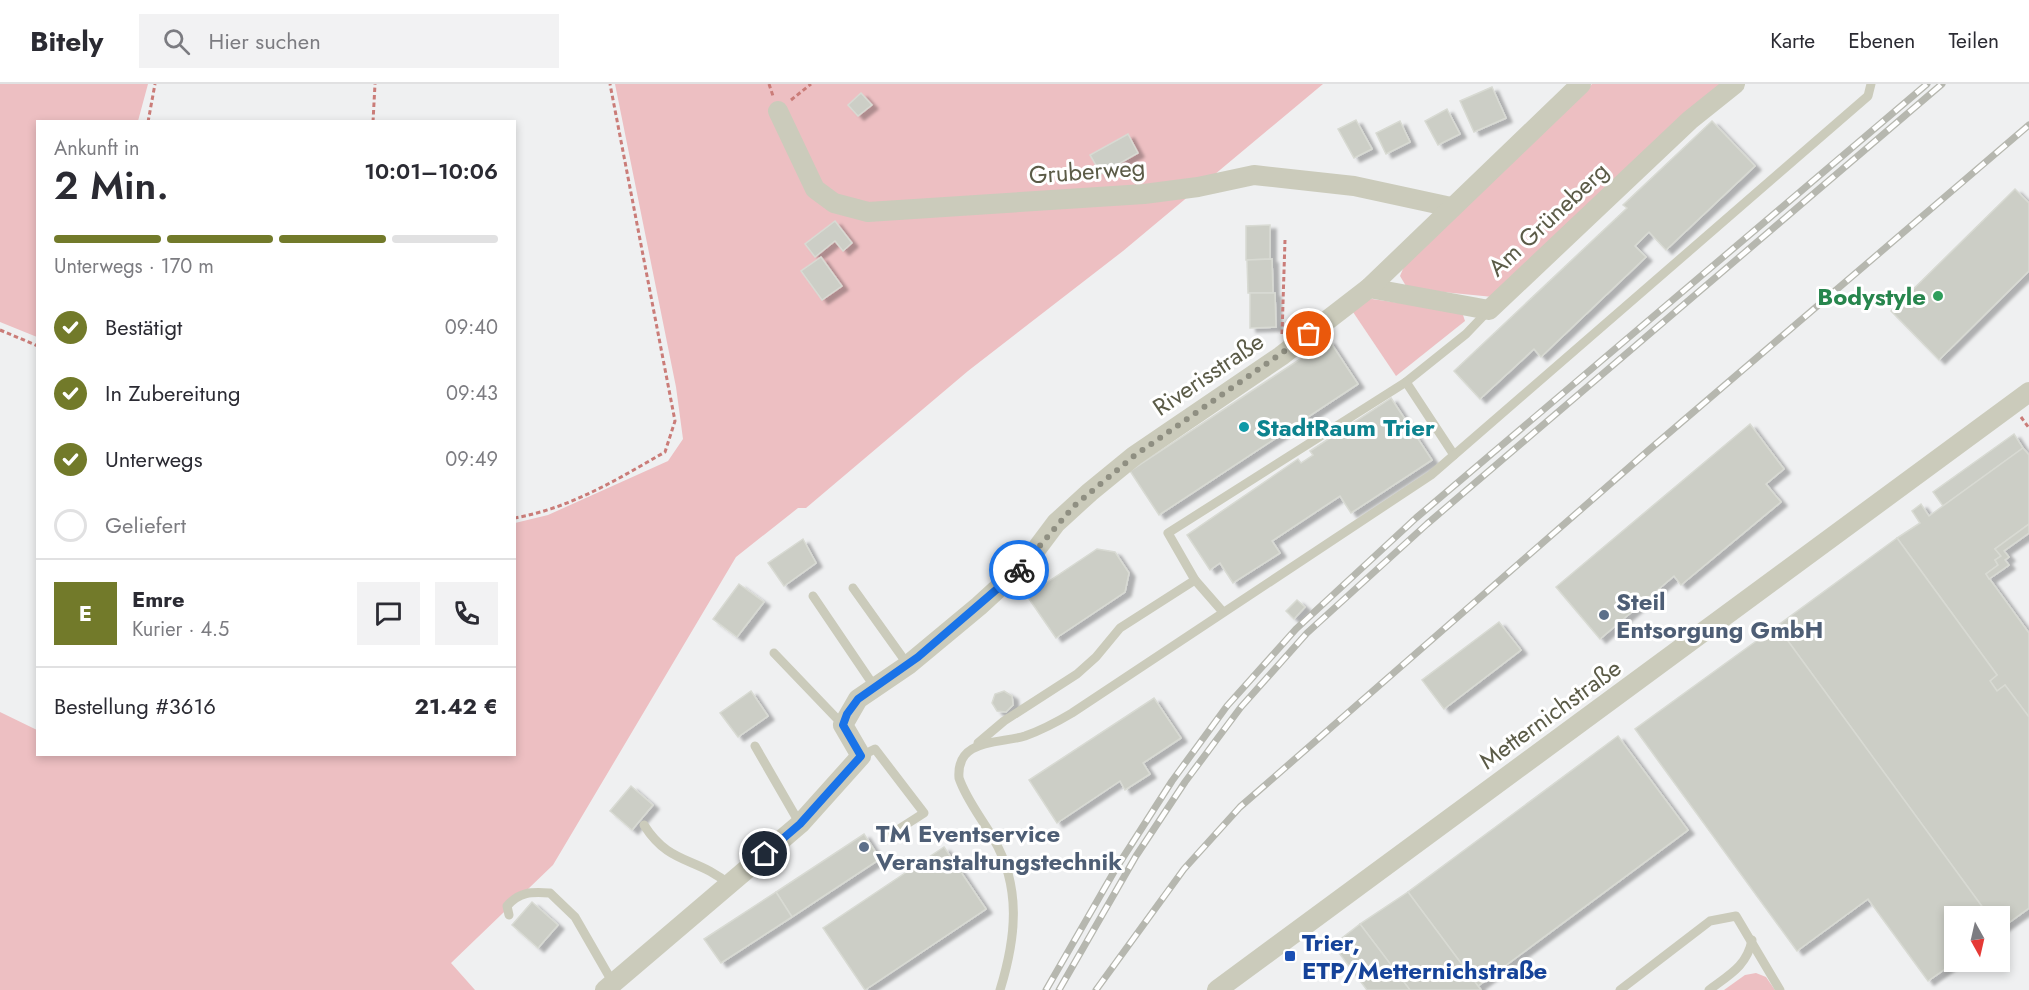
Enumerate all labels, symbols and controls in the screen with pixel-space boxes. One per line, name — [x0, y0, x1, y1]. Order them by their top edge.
search box — [139, 14, 559, 68]
text: Bitely — [30, 21, 103, 62]
icon: search — [160, 25, 193, 58]
text: Hier suchen — [208, 25, 321, 57]
text: Karte — [1770, 26, 1815, 56]
text: Ebenen — [1848, 26, 1915, 56]
text: Teilen — [1948, 26, 1999, 56]
text: Ankunft in — [54, 134, 140, 163]
street label: Gruberweg — [1028, 149, 1146, 193]
street label: Am Grüneberg — [1480, 154, 1616, 284]
text: 10:01–10:06 — [364, 155, 498, 187]
text: 2 Min. — [54, 157, 169, 214]
text: Unterwegs · 170 m — [54, 252, 214, 281]
place label: Bodystyle — [1817, 279, 1926, 314]
marker: Bodystyle — [1931, 289, 1945, 303]
pin — [1283, 308, 1334, 359]
icon: check — [54, 311, 87, 344]
text: Bestätigt — [105, 311, 182, 343]
text: 09:40 — [445, 313, 498, 342]
icon: bag — [1292, 317, 1325, 350]
street label: Riverisstraße — [1145, 324, 1271, 424]
icon: check — [54, 377, 87, 410]
text: In Zubereitung — [105, 377, 240, 409]
text: 09:43 — [446, 379, 498, 408]
place label: StadtRaum Trier — [1256, 410, 1435, 445]
marker: StadtRaum Trier — [1237, 420, 1251, 434]
icon: check — [54, 443, 87, 476]
text: Unterwegs — [105, 443, 203, 475]
text: 09:49 — [445, 445, 498, 474]
text: Geliefert — [105, 509, 186, 541]
courier — [989, 540, 1049, 600]
icon: bike — [1003, 554, 1036, 587]
button: chat — [357, 582, 420, 645]
button: phone — [435, 582, 498, 645]
text: Emre — [132, 583, 185, 615]
place label: Steil Entsorgung GmbH — [1616, 584, 1823, 647]
text: E — [79, 597, 92, 629]
marker: Steil Entsorgung GmbH — [1597, 608, 1611, 622]
text: Kurier · 4.5 — [132, 615, 229, 644]
street label: Metternichstraße — [1472, 650, 1628, 778]
text: Bestellung #3616 — [54, 690, 216, 722]
text: 21.42 € — [414, 690, 498, 722]
place label: TM Eventservice Veranstaltungstechnik — [875, 816, 1122, 879]
pin — [739, 828, 790, 879]
icon: home — [748, 837, 781, 870]
marker: TM Eventservice Veranstaltungstechnik — [857, 840, 871, 854]
north arrow — [1944, 906, 2010, 972]
map controls — [1944, 906, 2010, 972]
place label: Trier, ETP/Metternichstraße — [1302, 925, 1547, 988]
marker: Trier, ETP/Metternichstraße — [1283, 949, 1297, 963]

